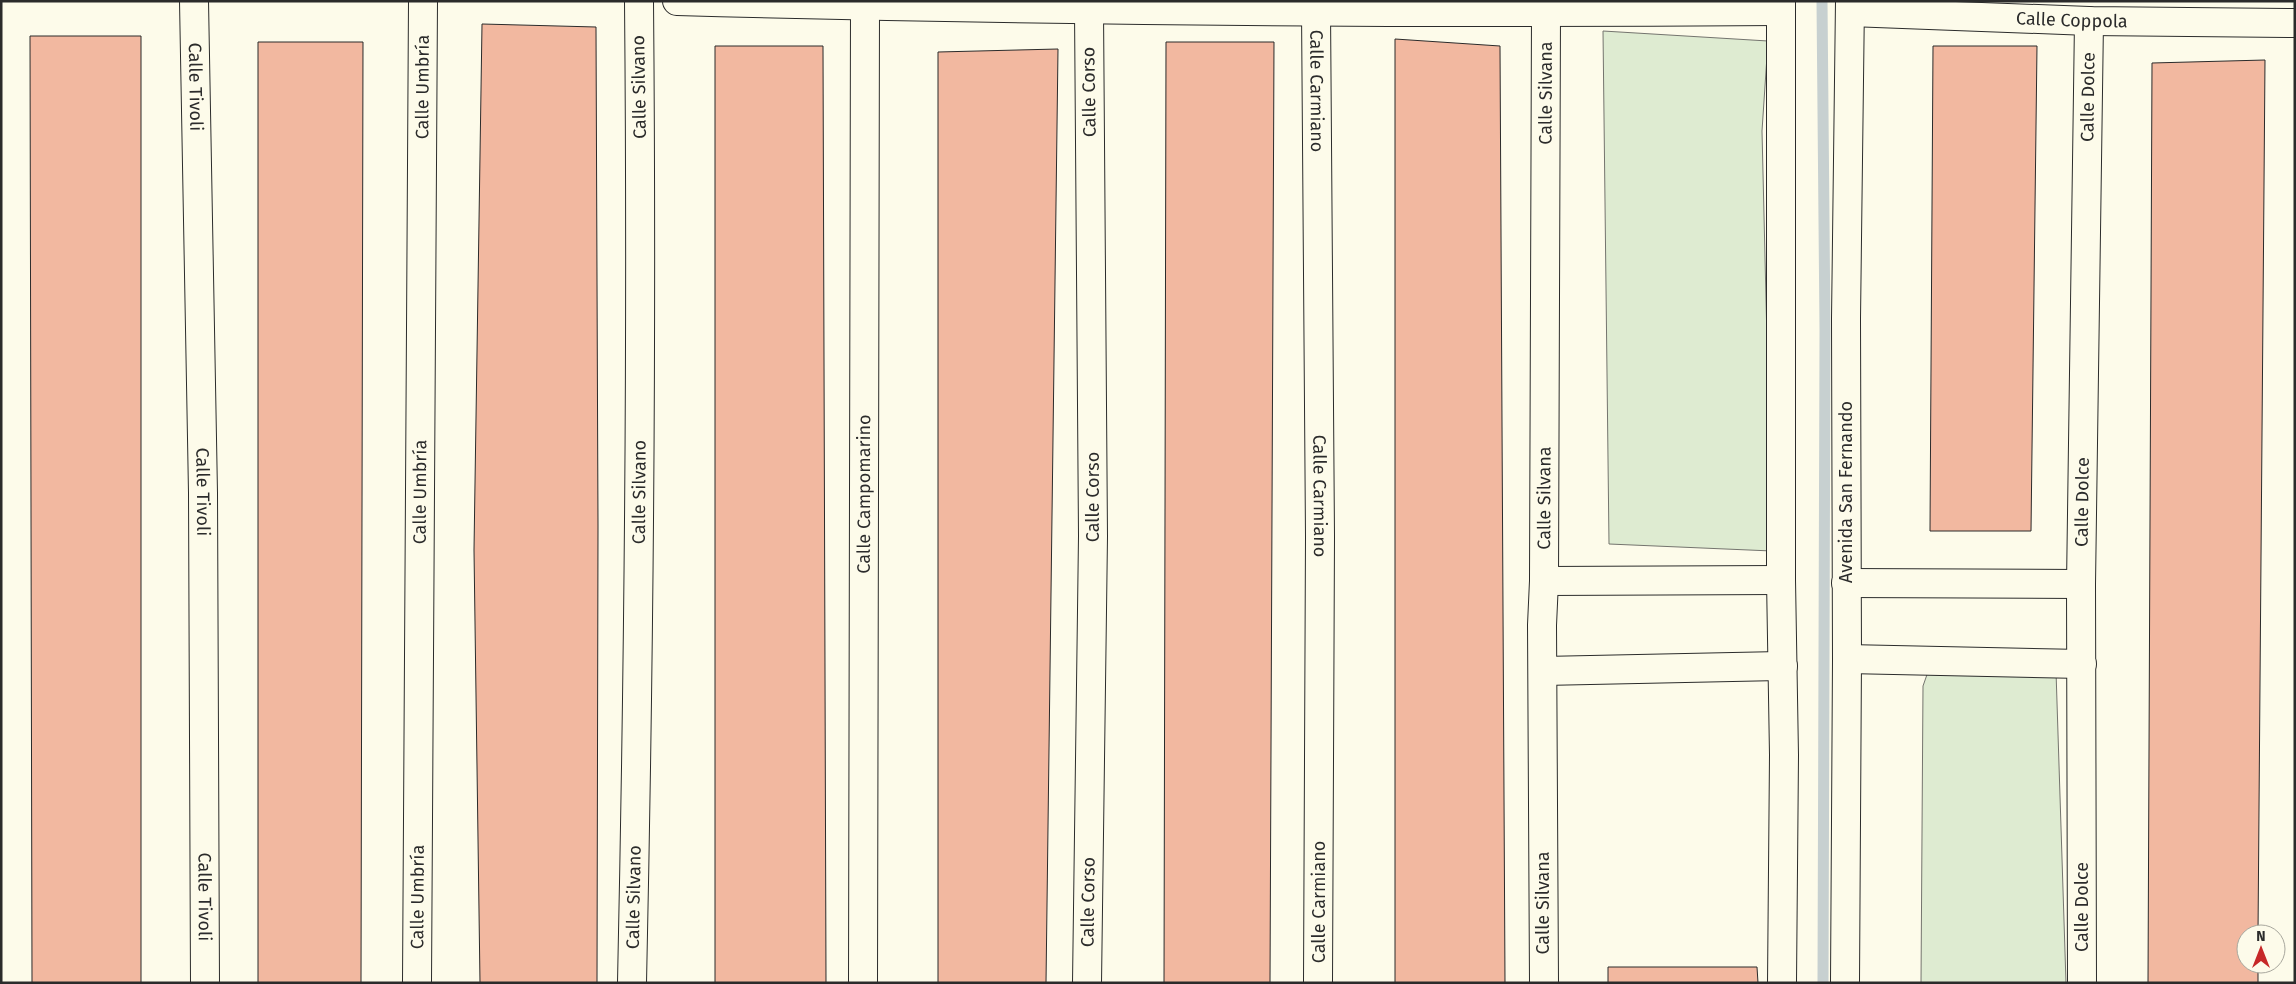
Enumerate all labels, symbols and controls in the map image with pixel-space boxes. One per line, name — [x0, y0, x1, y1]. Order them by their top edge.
street label: Calle Coppola — [2016, 7, 2128, 32]
street label: Calle Carmiano — [1305, 30, 1328, 152]
street label: Calle Umbría — [411, 35, 434, 139]
street label: Calle Silvano — [627, 35, 651, 139]
street label: Calle Silvana — [1535, 41, 1557, 145]
street label: Calle Tivoli — [184, 42, 207, 132]
street label: Calle Corso — [1077, 47, 1101, 137]
street label: Calle Dolce — [2076, 52, 2100, 142]
street label: Avenida San Fernando — [1835, 401, 1857, 583]
street label: Calle Campomarino — [853, 414, 875, 574]
street label: Calle Carmiano — [1308, 435, 1331, 557]
street label: Calle Umbría — [409, 440, 431, 544]
street label: Calle Silvano — [628, 440, 651, 544]
street label: Calle Silvana — [1533, 446, 1555, 550]
street label: Calle Tivoli — [191, 447, 214, 536]
street label: Calle Corso — [1082, 452, 1104, 542]
street label: Calle Dolce — [2071, 457, 2094, 547]
street label: Calle Carmiano — [1308, 841, 1330, 963]
street label: Calle Umbría — [406, 845, 429, 949]
street label: Calle Silvano — [622, 845, 646, 949]
street label: Calle Silvana — [1532, 851, 1554, 955]
street label: Calle Tivoli — [193, 853, 216, 941]
street label: Calle Corso — [1076, 857, 1100, 947]
street label: Calle Dolce — [2071, 862, 2093, 952]
north arrow — [2236, 924, 2286, 974]
text: N — [2256, 928, 2266, 945]

